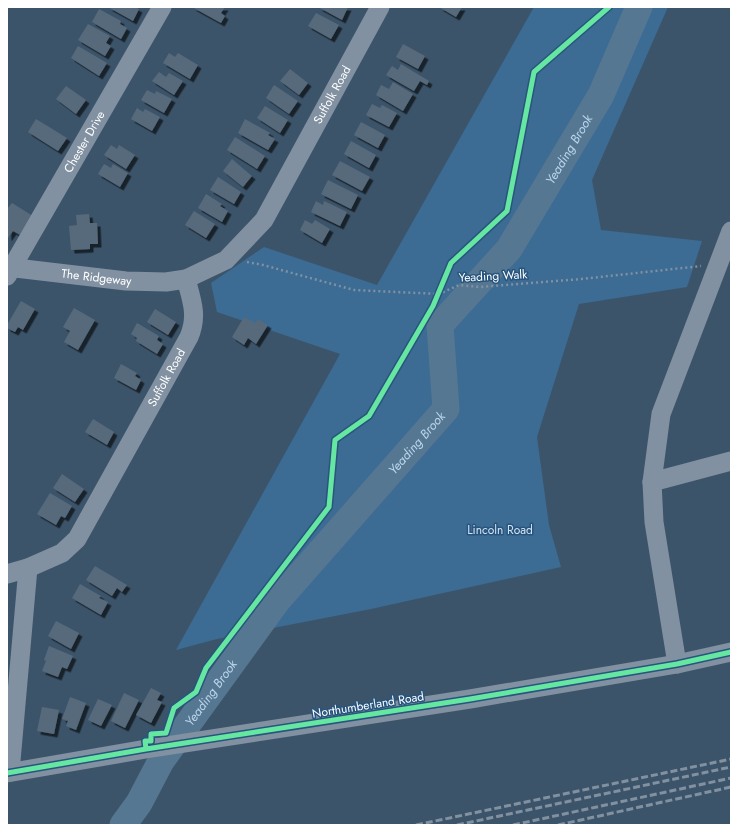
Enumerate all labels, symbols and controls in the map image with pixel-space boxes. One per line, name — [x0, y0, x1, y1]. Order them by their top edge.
street label: Suffolk Road — [309, 62, 355, 127]
street label: Chester Drive — [59, 107, 109, 176]
water label: Yeading Brook — [540, 110, 597, 188]
street label: The Ridgeway — [60, 264, 132, 290]
street label: Yeading Walk — [458, 265, 528, 287]
street label: Suffolk Road — [143, 345, 190, 410]
water label: Yeading Brook — [383, 407, 450, 478]
park label: Lincoln Road — [467, 521, 533, 539]
water label: Yeading Brook — [180, 655, 241, 730]
street label: Northumberland Road — [311, 687, 425, 723]

